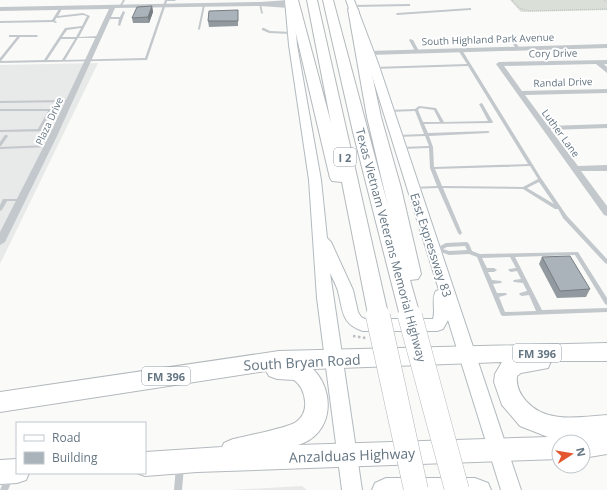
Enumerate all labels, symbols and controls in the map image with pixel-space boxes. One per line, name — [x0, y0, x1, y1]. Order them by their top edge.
street label: South Highland Park Avenue — [421, 30, 555, 48]
street label: Cory Drive — [529, 46, 578, 60]
street label: Randal Drive — [533, 74, 593, 90]
street label: Plaza Drive — [32, 94, 66, 147]
street label: Luther Lane — [539, 106, 583, 160]
street label: Texas Vietnam Veterans Memorial Highway — [352, 126, 431, 365]
road number: I 2 — [334, 148, 356, 166]
street label: East Expressway 83 — [406, 191, 456, 299]
road number: FM 396 — [513, 344, 561, 362]
street label: South Bryan Road — [243, 349, 361, 375]
road number: FM 396 — [142, 367, 190, 385]
legend — [16, 422, 146, 474]
text: Road — [52, 429, 81, 446]
north arrow — [551, 434, 591, 474]
street label: Anzalduas Highway — [289, 443, 416, 467]
text: N — [573, 446, 590, 458]
text: Building — [52, 449, 98, 466]

